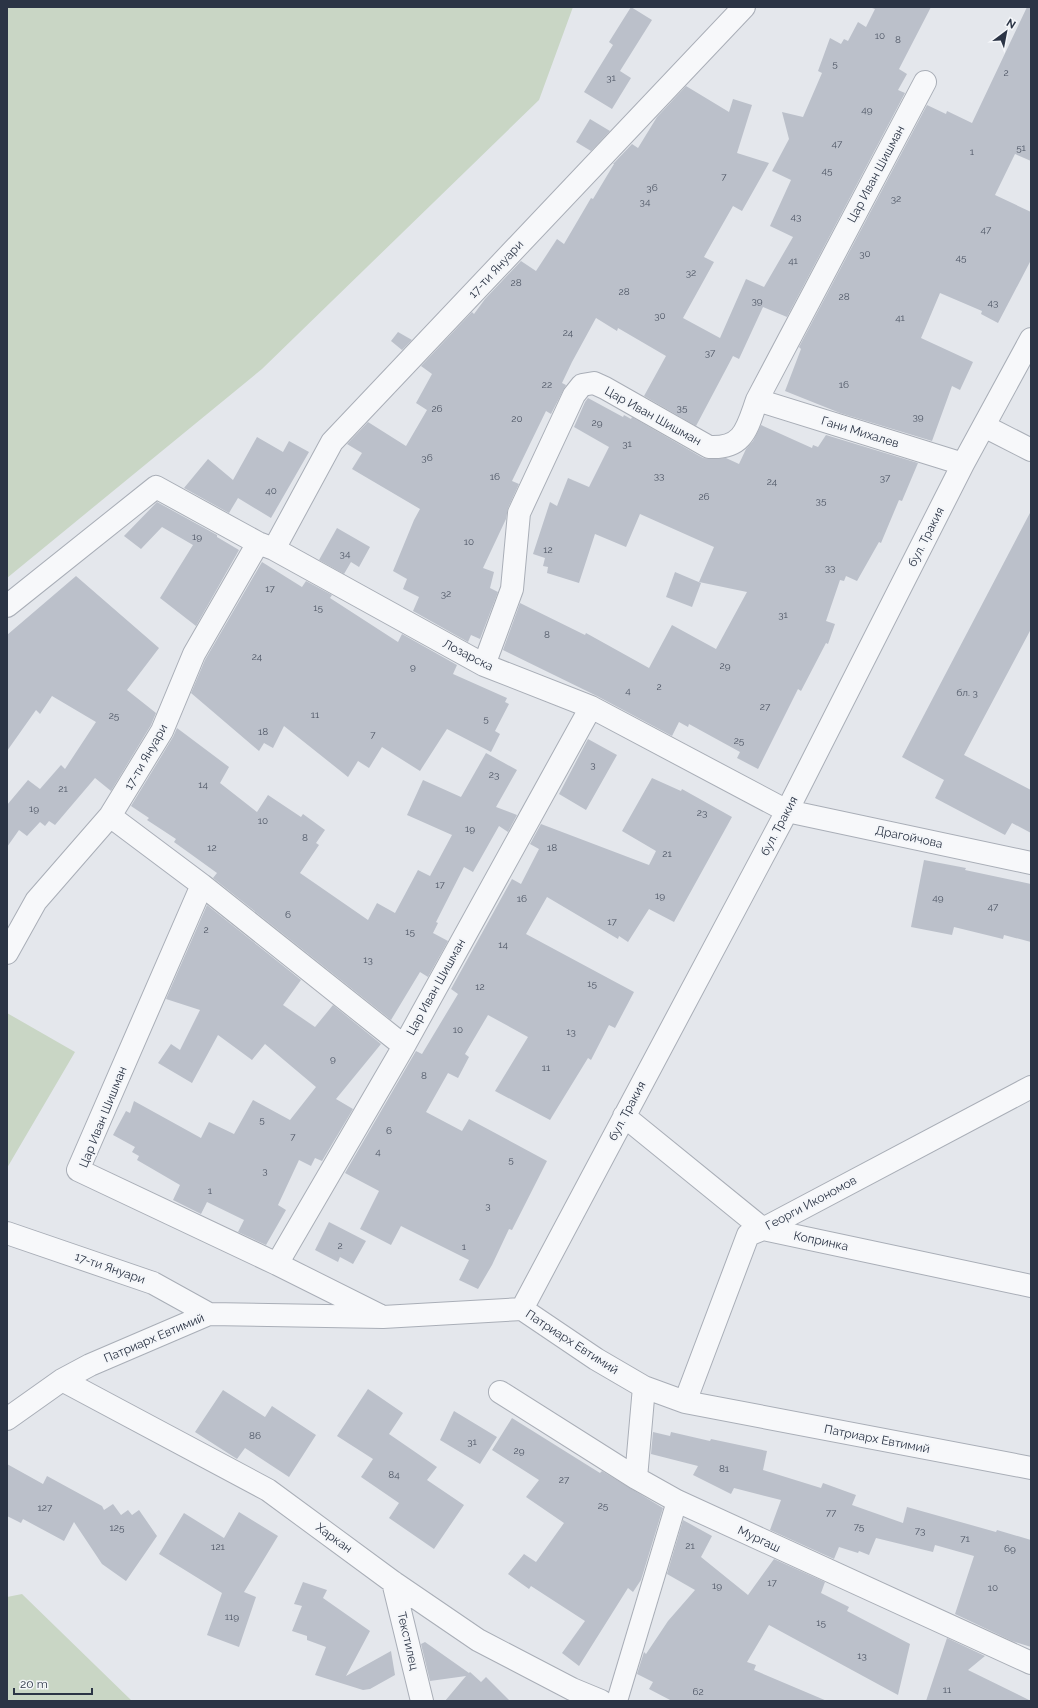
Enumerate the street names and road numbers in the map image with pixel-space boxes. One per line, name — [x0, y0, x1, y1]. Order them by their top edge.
street label: Цар Иван Шишман — [844, 123, 908, 225]
street label: 17-ти Януари — [466, 237, 526, 301]
street label: Цар Иван Шишман — [602, 384, 704, 448]
street label: Гани Михалев — [820, 414, 900, 450]
street label: бул. Тракия — [905, 505, 947, 569]
street label: Лозарска — [440, 636, 496, 674]
street label: 17-ти Януари — [122, 722, 170, 792]
street label: бул. Тракия — [758, 794, 800, 858]
street label: Драгойчова — [874, 823, 944, 851]
street label: Цар Иван Шишман — [404, 936, 468, 1038]
street label: Цар Иван Шишман — [76, 1064, 130, 1170]
street label: бул. Тракия — [606, 1079, 648, 1143]
street label: Георги Икономов — [763, 1173, 859, 1233]
street label: Копринка — [792, 1228, 850, 1254]
street label: 17-ти Януари — [73, 1249, 147, 1287]
street label: Патриарх Евтимий — [523, 1307, 621, 1377]
street label: Патриарх Евтимий — [102, 1311, 206, 1365]
street label: Патриарх Евтимий — [823, 1422, 931, 1456]
street label: Харкан — [313, 1520, 355, 1556]
street label: Мургаш — [735, 1523, 783, 1555]
street label: Текстилец — [395, 1611, 421, 1671]

